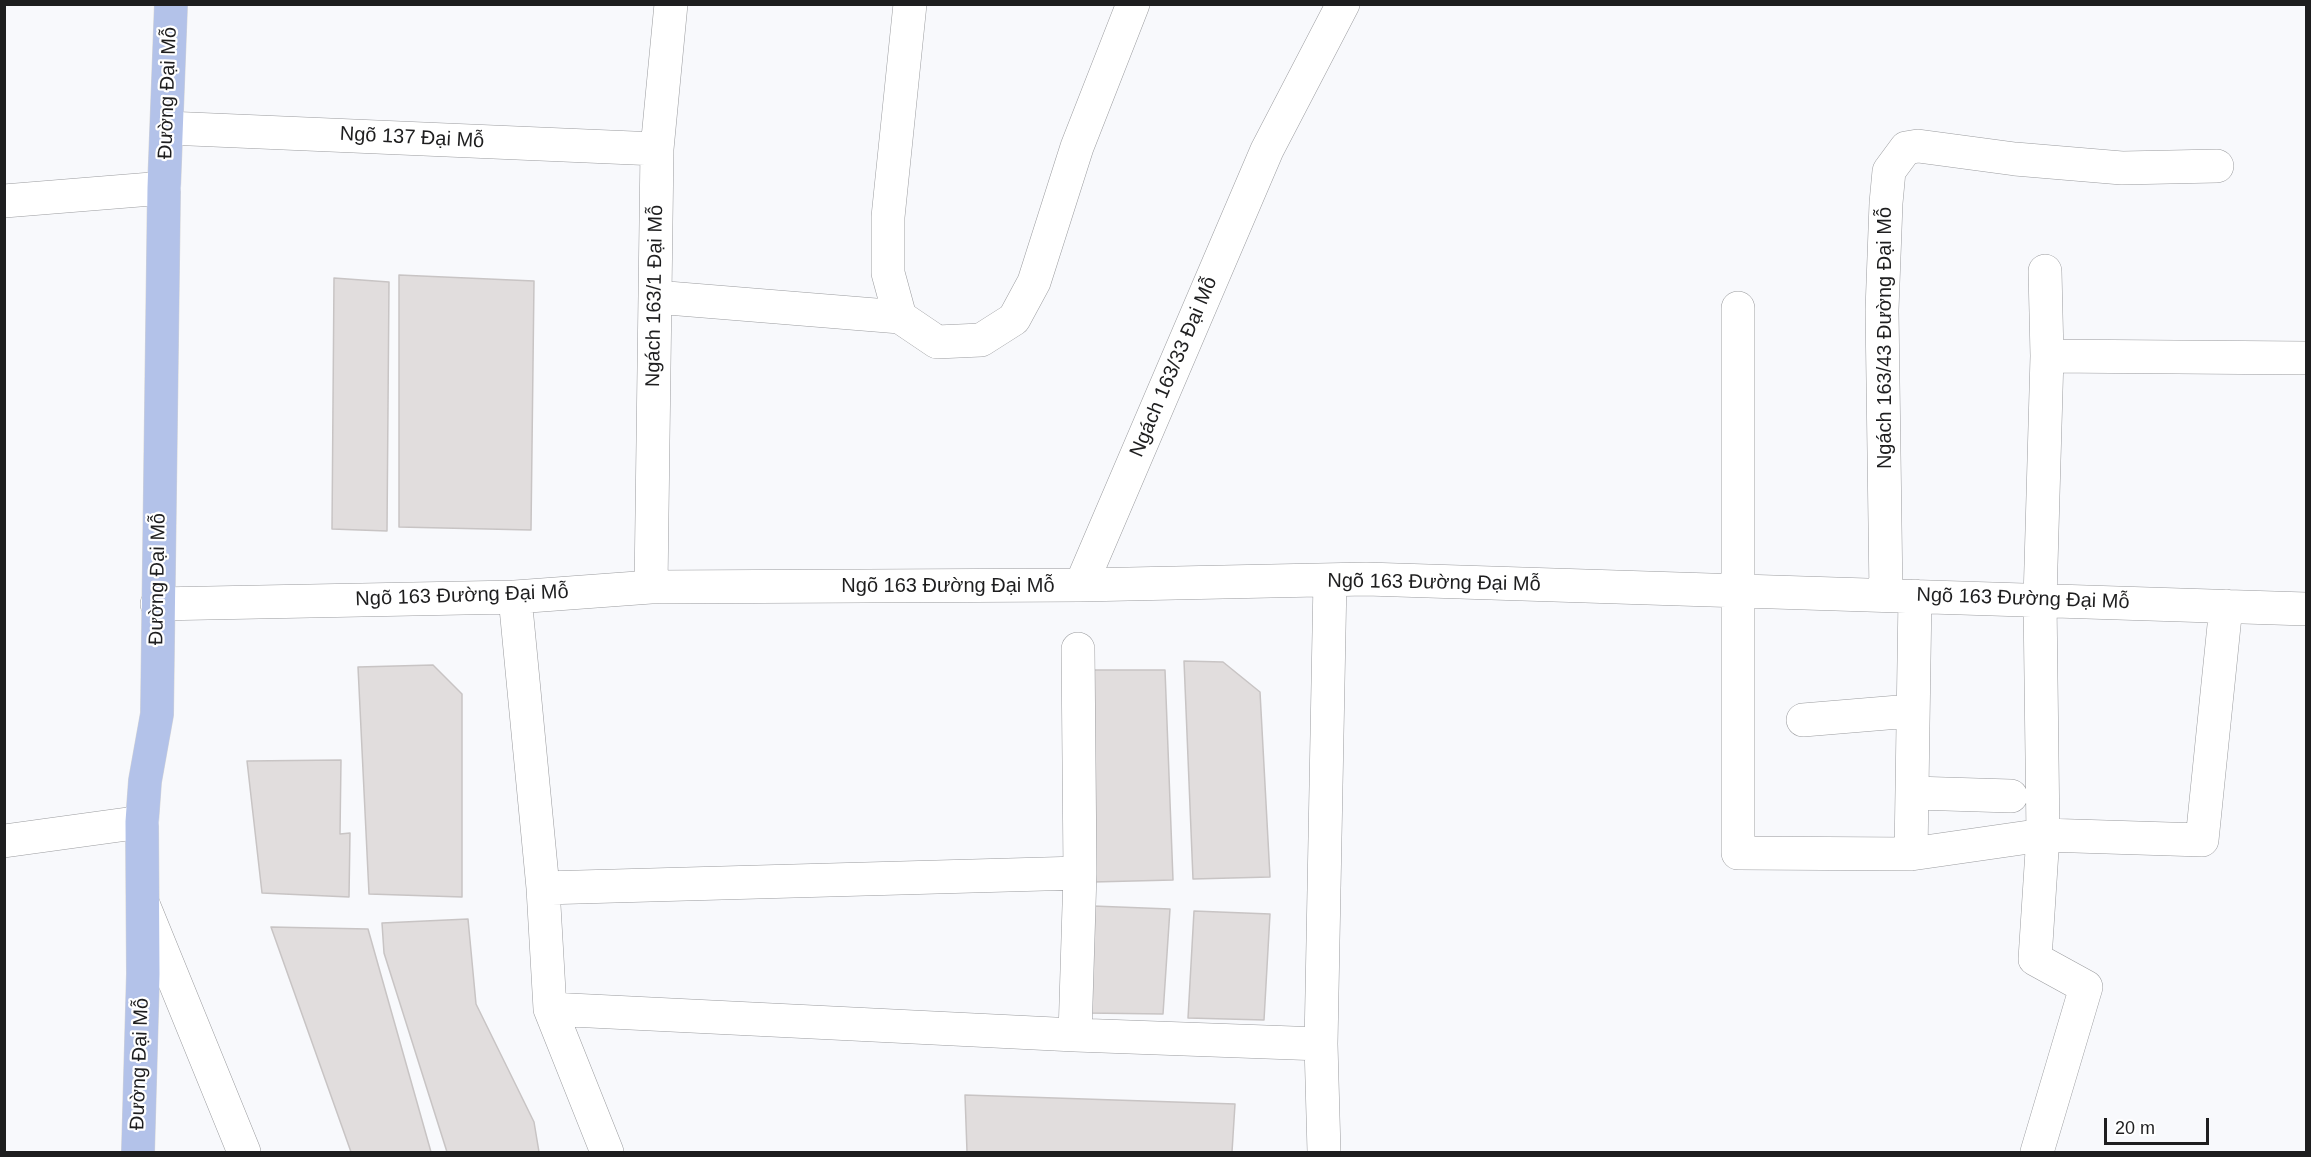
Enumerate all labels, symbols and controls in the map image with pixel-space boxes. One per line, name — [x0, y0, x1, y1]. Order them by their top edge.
street label: Đường Đại Mỗ — [154, 27, 182, 159]
street label: Ngõ 137 Đại Mỗ — [339, 122, 485, 154]
street label: Ngách 163/1 Đại Mỗ — [641, 205, 669, 387]
street label: Ngách 163/43 Đường Đại Mỗ — [1873, 207, 1897, 469]
street label: Ngách 163/33 Đại Mỗ — [1125, 273, 1223, 461]
street label: Đường Đại Mỗ — [145, 513, 171, 645]
street label: Ngõ 163 Đường Đại Mỗ — [1327, 569, 1541, 597]
street label: Ngõ 163 Đường Đại Mỗ — [841, 574, 1055, 598]
street label: Ngõ 163 Đường Đại Mỗ — [355, 580, 569, 612]
street label: Ngõ 163 Đường Đại Mỗ — [1916, 583, 2130, 615]
street label: Đường Đại Mỗ — [126, 998, 154, 1130]
scale bar — [2107, 1106, 2212, 1144]
text: 20 m — [2115, 1118, 2155, 1138]

